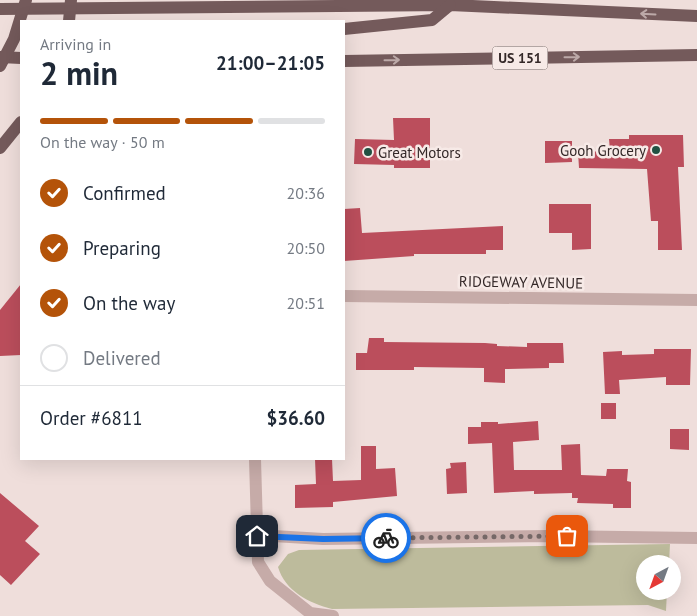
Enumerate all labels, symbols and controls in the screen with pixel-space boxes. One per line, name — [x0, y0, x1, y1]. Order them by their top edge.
one-way arrow — [641, 9, 657, 18]
text: Arriving in — [40, 34, 111, 54]
road number: US 151 — [492, 46, 548, 70]
text: 21:00–21:05 — [216, 51, 325, 75]
text: 2 min — [40, 52, 118, 94]
one-way arrow — [564, 52, 580, 62]
one-way arrow — [384, 55, 400, 65]
text: On the way · 50 m — [40, 132, 165, 152]
place label: Gooh Grocery — [560, 141, 646, 160]
place label: Great Motors — [378, 143, 461, 162]
marker: Gooh Grocery — [650, 144, 662, 156]
marker: Great Motors — [362, 146, 374, 158]
icon: check — [40, 179, 68, 207]
text: Confirmed — [83, 181, 166, 205]
text: 20:36 — [287, 183, 325, 203]
icon: check — [40, 234, 68, 262]
text: Preparing — [83, 236, 161, 260]
text: 20:50 — [287, 238, 325, 258]
street label: RIDGEWAY AVENUE — [459, 271, 583, 293]
icon: check — [40, 289, 68, 317]
text: On the way — [83, 291, 175, 315]
text: 20:51 — [287, 293, 325, 313]
text: Delivered — [83, 346, 161, 370]
text: Order #6811 — [40, 406, 143, 430]
text: $36.60 — [266, 406, 325, 430]
courier — [361, 513, 411, 563]
pin — [236, 515, 278, 557]
pin — [546, 515, 588, 557]
icon: home — [243, 522, 271, 550]
icon: bag — [553, 522, 581, 550]
icon: bike — [372, 524, 400, 552]
north arrow — [636, 555, 681, 600]
map controls — [636, 555, 681, 600]

